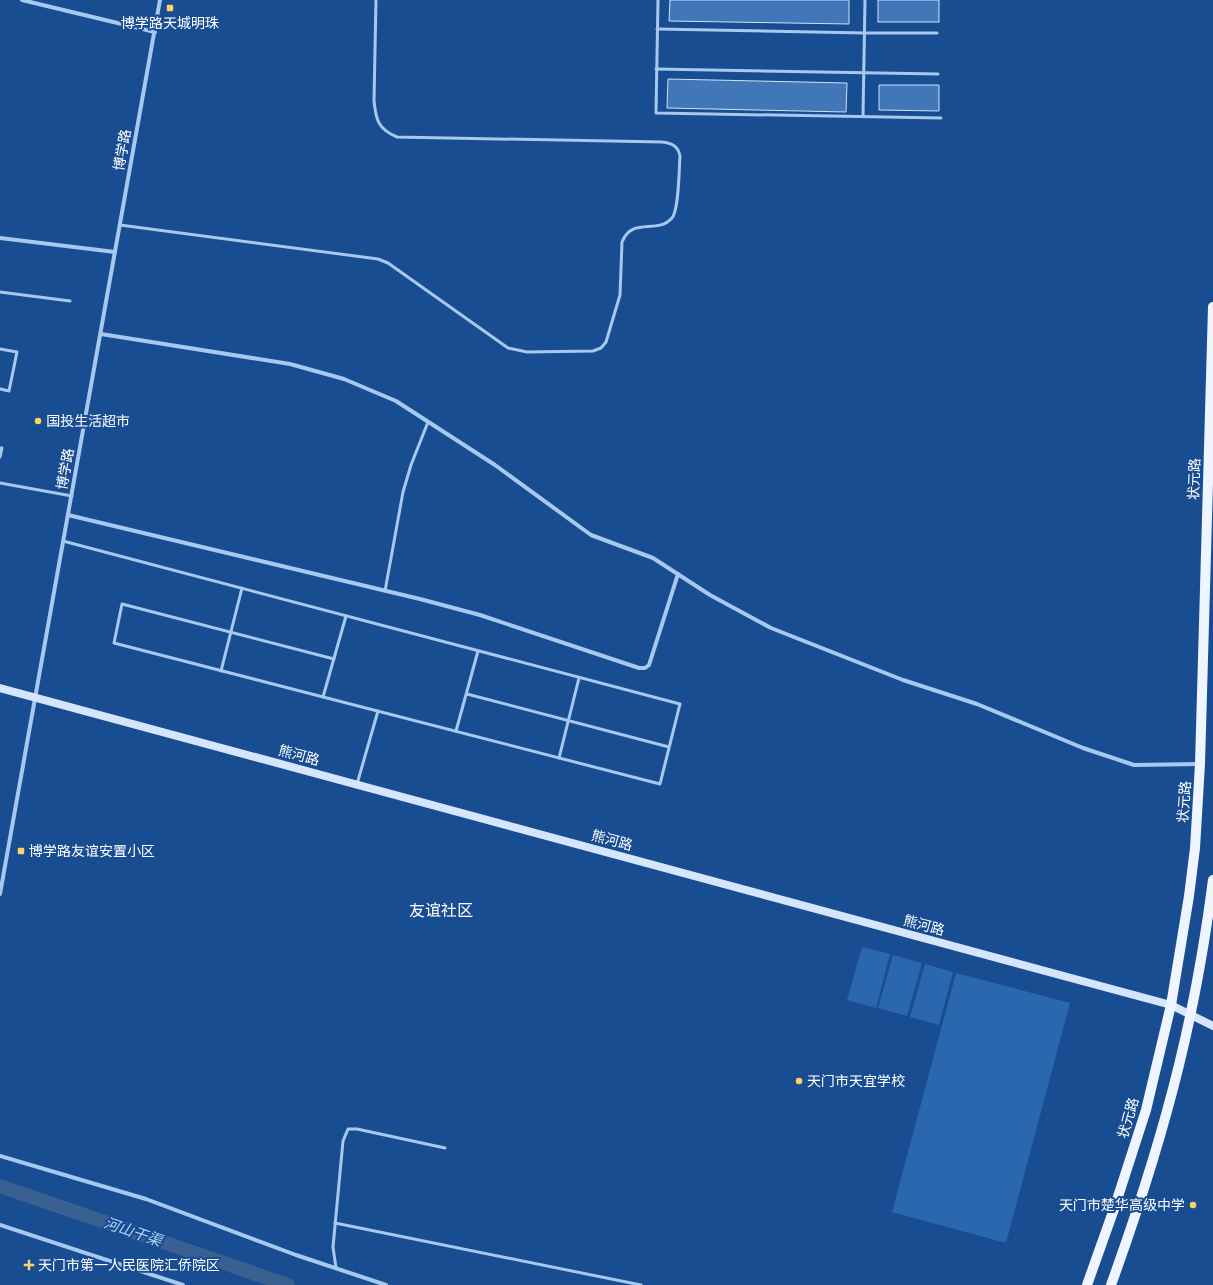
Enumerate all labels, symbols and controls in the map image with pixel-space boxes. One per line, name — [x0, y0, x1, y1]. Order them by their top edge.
marker: 博学路天城明珠 — [165, 3, 175, 13]
place label: 博学路天城明珠 — [121, 14, 219, 32]
street label: 博学路 — [109, 128, 135, 172]
place label: 国投生活超市 — [46, 412, 130, 430]
marker: 国投生活超市 — [33, 416, 43, 426]
street label: 博学路 — [52, 447, 78, 491]
street label: 状元路 — [1184, 458, 1204, 500]
street label: 熊河路 — [276, 741, 322, 769]
street label: 状元路 — [1174, 780, 1194, 824]
street label: 熊河路 — [589, 826, 635, 854]
place label: 博学路友谊安置小区 — [29, 842, 155, 860]
marker: 博学路友谊安置小区 — [16, 846, 26, 856]
district label: 友谊社区 — [409, 901, 473, 920]
street label: 熊河路 — [901, 911, 947, 939]
place label: 天门市天宜学校 — [807, 1072, 905, 1090]
marker: 天门市天宜学校 — [794, 1076, 804, 1086]
street label: 状元路 — [1114, 1095, 1142, 1141]
place label: 天门市楚华高级中学 — [1059, 1196, 1185, 1214]
marker: 天门市楚华高级中学 — [1188, 1200, 1198, 1210]
water label: 河山干渠 — [102, 1213, 167, 1251]
place label: 天门市第一人民医院汇侨院区 — [38, 1256, 220, 1274]
marker: 天门市第一人民医院汇侨院区 — [23, 1259, 35, 1271]

